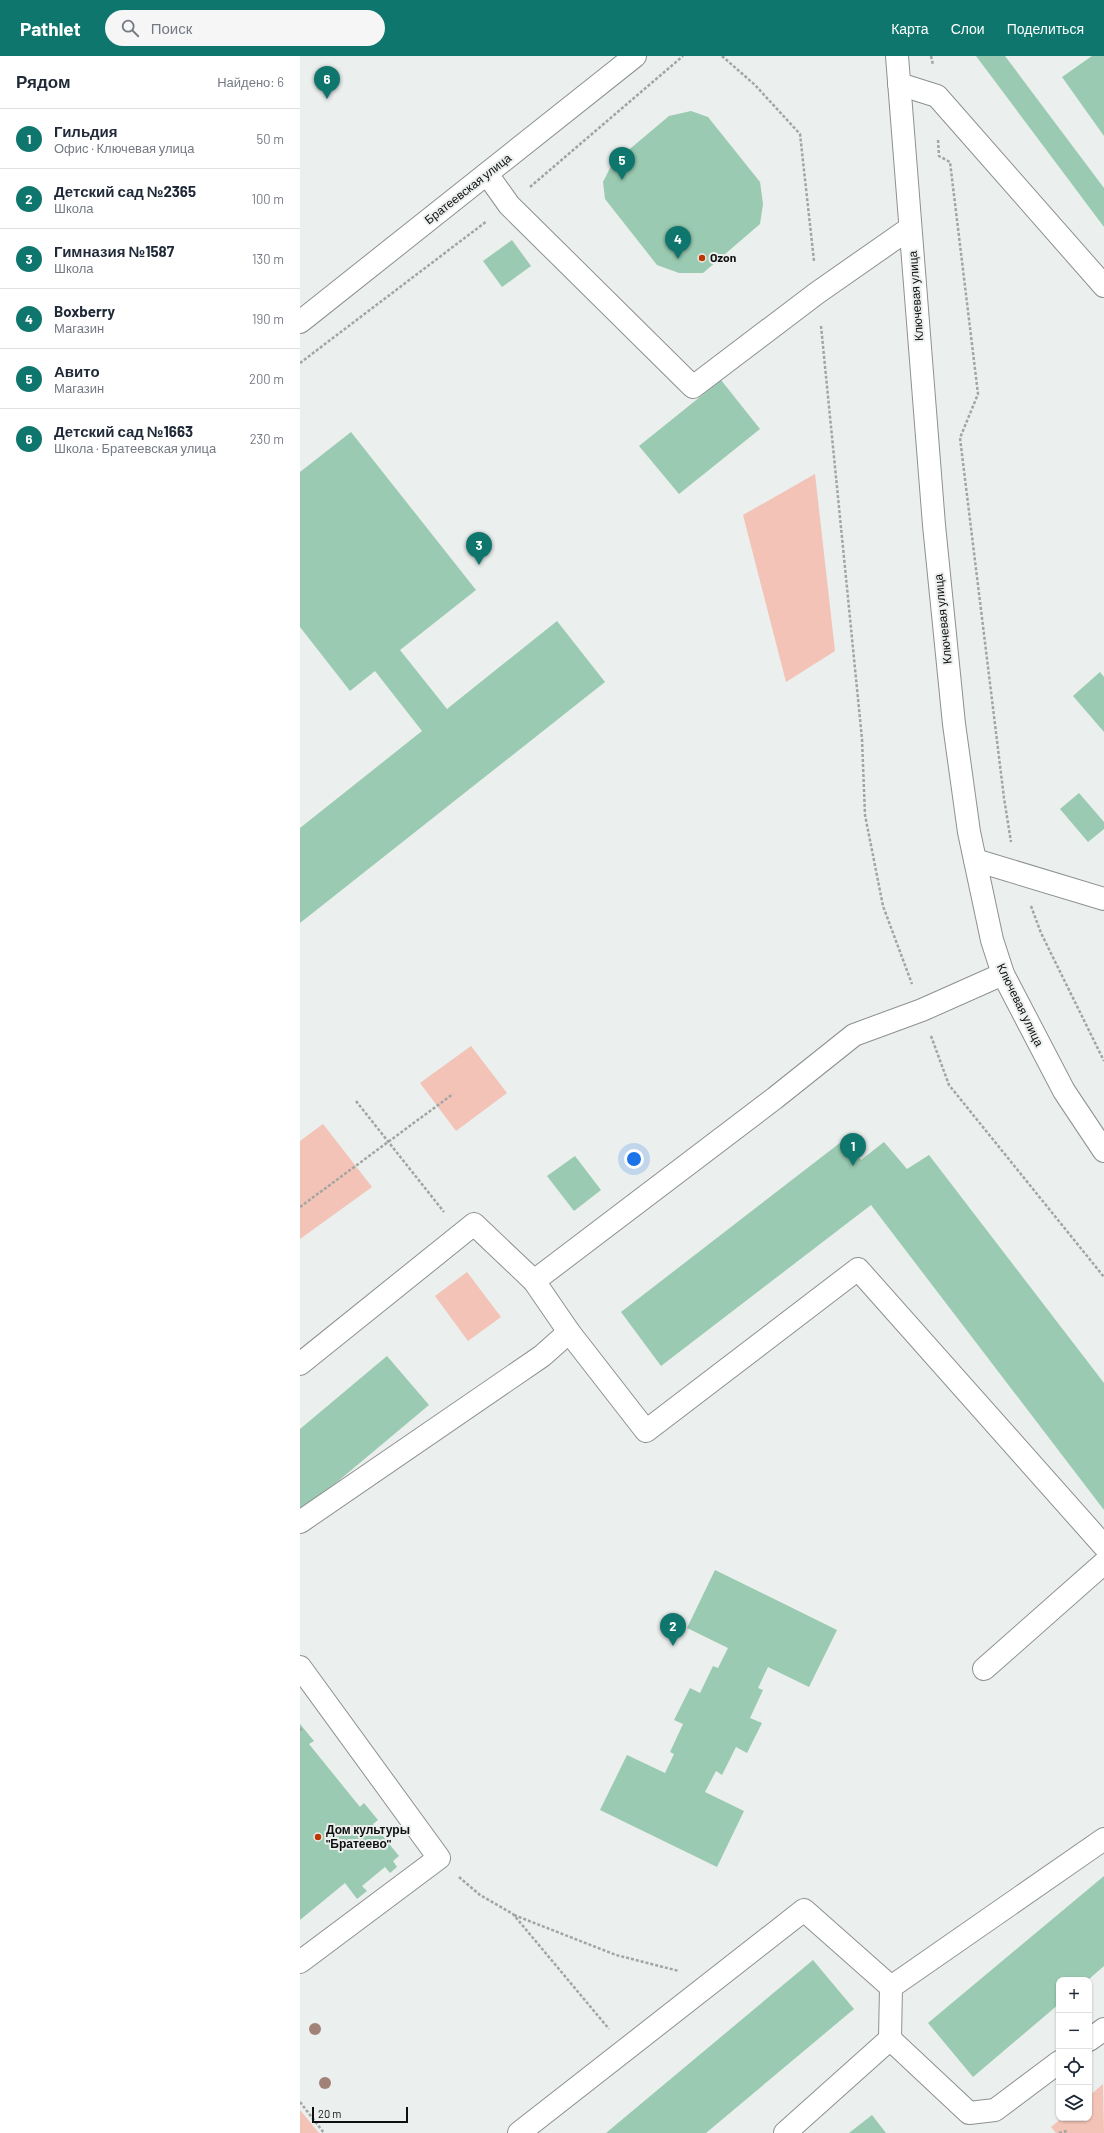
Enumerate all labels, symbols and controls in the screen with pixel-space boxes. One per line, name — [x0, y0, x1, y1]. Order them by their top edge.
search box — [105, 10, 385, 46]
text: Pathlet — [20, 17, 81, 40]
icon: search — [119, 17, 141, 39]
text: Поиск — [151, 19, 192, 37]
text: Карта — [891, 20, 929, 37]
text: Слои — [951, 20, 985, 37]
text: Поделиться — [1007, 20, 1084, 37]
pin: 6 — [314, 66, 340, 99]
text: Рядом — [16, 71, 71, 91]
text: Найдено: 6 — [217, 74, 284, 90]
text: Гильдия — [54, 122, 118, 140]
text: 1 — [27, 131, 31, 147]
text: 50 m — [257, 131, 284, 147]
text: Офис · Ключевая улица — [54, 140, 195, 156]
pin: 5 — [609, 147, 635, 180]
street label: Братеевская улица — [421, 150, 514, 227]
text: Детский сад №2365 — [54, 182, 196, 200]
text: 2 — [25, 191, 33, 207]
text: 100 m — [251, 191, 284, 207]
text: Школа — [54, 200, 94, 216]
pin: 4 — [665, 226, 691, 259]
text: Гимназия №1587 — [54, 242, 174, 260]
place label: Ozon — [710, 250, 736, 264]
street label: Ключевая улица — [905, 250, 926, 342]
text: 3 — [25, 251, 33, 267]
text: 130 m — [252, 251, 284, 267]
marker: Ozon — [697, 253, 707, 263]
text: Школа — [54, 260, 94, 276]
text: Boxberry — [54, 302, 115, 320]
text: 4 — [25, 311, 33, 327]
text: 190 m — [252, 311, 284, 327]
text: Магазин — [54, 320, 104, 336]
text: Авито — [54, 362, 100, 380]
text: 5 — [25, 371, 33, 387]
text: 200 m — [249, 371, 284, 387]
text: Магазин — [54, 380, 104, 396]
text: Детский сад №1663 — [54, 422, 193, 440]
text: 6 — [26, 431, 32, 447]
text: 230 m — [250, 431, 284, 447]
text: Школа · Братеевская улица — [54, 440, 216, 456]
pin: 3 — [466, 532, 492, 565]
street label: Ключевая улица — [930, 573, 955, 665]
street label: Ключевая улица — [994, 961, 1047, 1049]
pin: 1 — [840, 1133, 866, 1166]
your location — [624, 1149, 644, 1169]
pin: 2 — [660, 1613, 686, 1646]
place label: Дом культуры "Братеево" — [326, 1822, 410, 1851]
marker: Дом культуры "Братеево" — [313, 1832, 323, 1842]
map controls — [1056, 1977, 1092, 2121]
button: + — [1056, 1977, 1092, 2013]
button: − — [1056, 2013, 1092, 2049]
button: locate — [1056, 2049, 1092, 2085]
button: layers — [1056, 2085, 1092, 2121]
scale bar — [312, 2105, 408, 2124]
text: 20 m — [318, 2107, 341, 2120]

